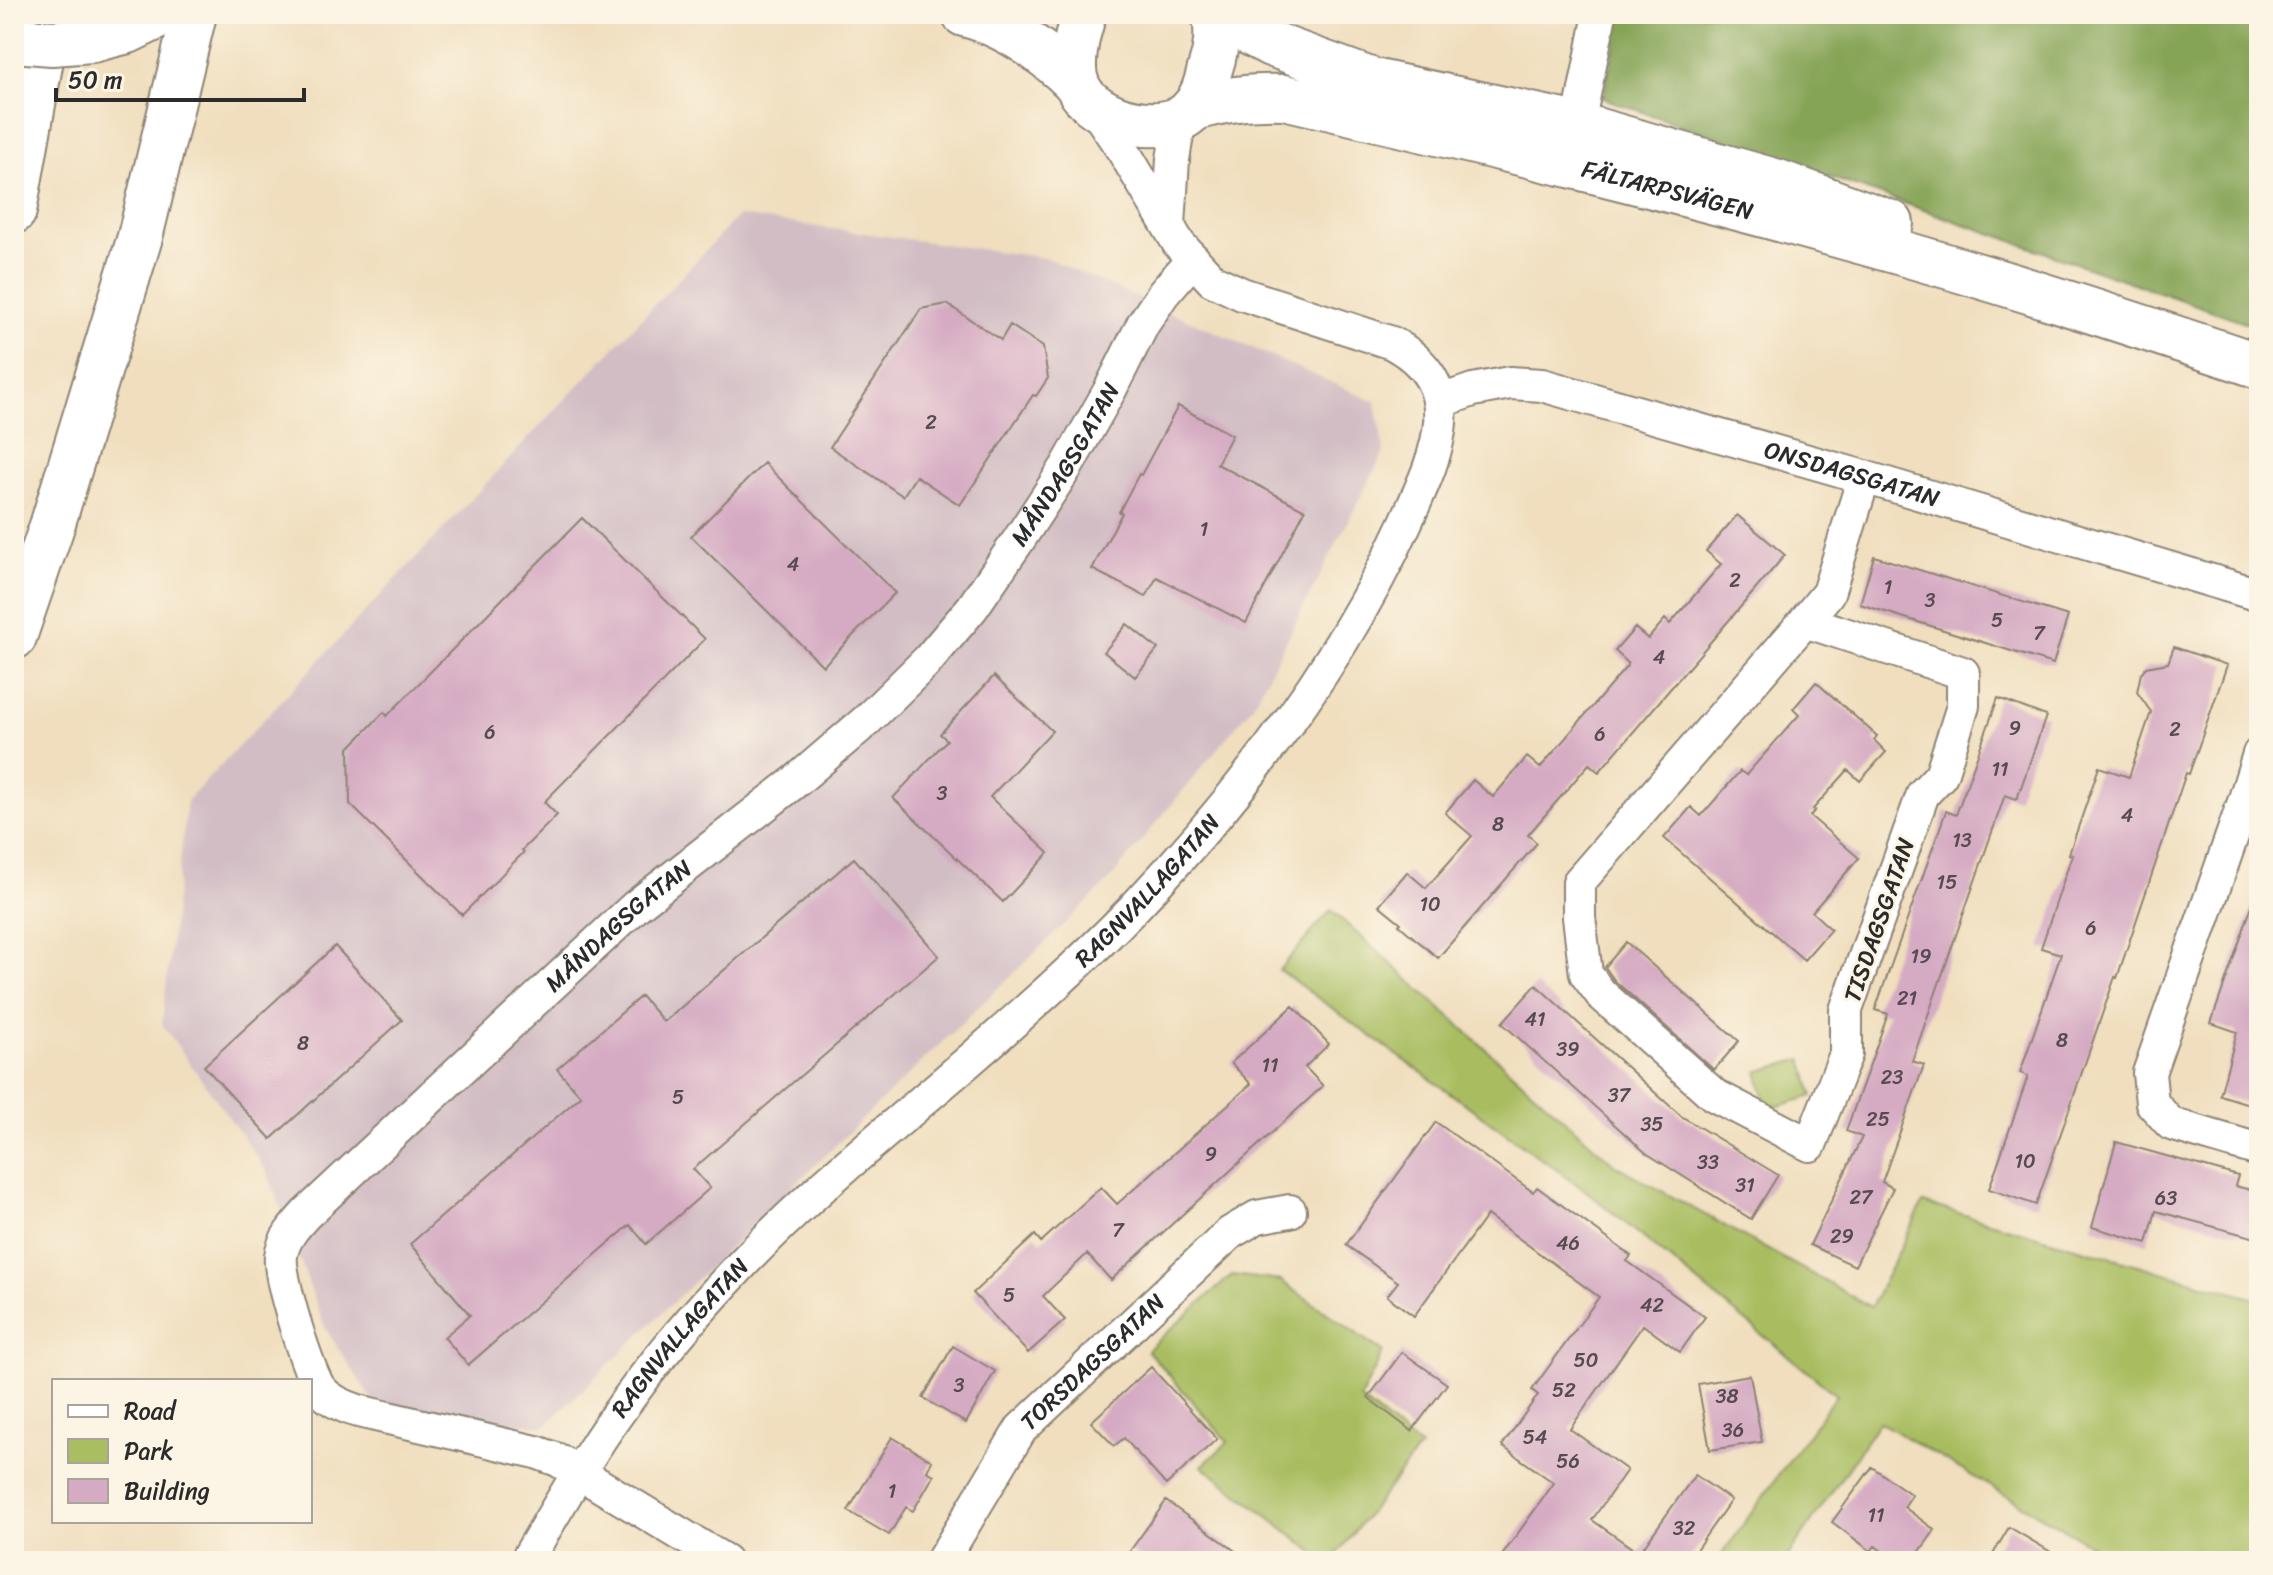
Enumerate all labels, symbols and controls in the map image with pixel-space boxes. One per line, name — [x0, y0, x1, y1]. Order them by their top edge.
scale bar — [56, 52, 304, 102]
text: 50 m — [68, 59, 123, 101]
street label: FÄLTARPSVÄGEN — [1577, 148, 1758, 232]
street label: MÅNDAGSGATAN — [999, 374, 1131, 555]
house number: 2 — [925, 405, 937, 440]
street label: ONSDAGSGATAN — [1759, 429, 1945, 519]
house number: 1 — [1200, 512, 1208, 547]
house number: 4 — [787, 547, 799, 582]
house number: 2 — [1729, 563, 1741, 598]
house number: 1 — [1884, 570, 1892, 605]
house number: 3 — [1925, 583, 1936, 618]
house number: 5 — [1991, 603, 2003, 638]
house number: 7 — [2033, 616, 2046, 651]
house number: 4 — [1653, 640, 1665, 675]
house number: 9 — [2009, 711, 2021, 746]
house number: 2 — [2169, 712, 2181, 747]
house number: 6 — [484, 715, 496, 750]
house number: 6 — [1594, 717, 1606, 752]
house number: 11 — [1991, 752, 2009, 787]
house number: 3 — [937, 776, 948, 811]
house number: 4 — [2121, 798, 2133, 833]
street label: RAGNVALLAGATAN — [1064, 804, 1231, 978]
house number: 8 — [1492, 807, 1504, 842]
house number: 13 — [1952, 823, 1972, 858]
street label: TISDAGSGATAN — [1831, 832, 1927, 1008]
street label: MÅNDAGSGATAN — [535, 848, 702, 1003]
house number: 15 — [1937, 865, 1957, 900]
house number: 10 — [1419, 887, 1441, 922]
house number: 6 — [2085, 911, 2097, 946]
house number: 19 — [1911, 939, 1931, 974]
house number: 21 — [1897, 981, 1917, 1016]
house number: 41 — [1524, 1002, 1546, 1037]
house number: 8 — [2056, 1023, 2068, 1058]
house number: 8 — [297, 1026, 309, 1061]
house number: 39 — [1556, 1032, 1580, 1067]
house number: 11 — [1261, 1048, 1279, 1083]
house number: 23 — [1881, 1060, 1903, 1095]
house number: 37 — [1608, 1078, 1632, 1113]
house number: 5 — [672, 1080, 684, 1115]
house number: 25 — [1866, 1102, 1890, 1137]
house number: 35 — [1640, 1107, 1664, 1142]
house number: 9 — [1205, 1137, 1217, 1172]
house number: 10 — [2014, 1144, 2036, 1179]
house number: 33 — [1697, 1145, 1719, 1180]
house number: 31 — [1735, 1168, 1755, 1203]
house number: 27 — [1850, 1180, 1874, 1215]
house number: 63 — [2155, 1181, 2177, 1216]
house number: 7 — [1112, 1213, 1125, 1248]
house number: 29 — [1830, 1219, 1854, 1254]
house number: 46 — [1556, 1226, 1580, 1261]
street label: RAGNVALLAGATAN — [600, 1247, 760, 1427]
house number: 5 — [1003, 1278, 1015, 1313]
street label: TORSDAGSGATAN — [1010, 1282, 1175, 1441]
house number: 42 — [1640, 1288, 1664, 1323]
house number: 50 — [1574, 1343, 1598, 1378]
house number: 3 — [954, 1368, 965, 1403]
house number: 52 — [1552, 1373, 1576, 1408]
legend — [52, 1379, 312, 1523]
house number: 38 — [1715, 1379, 1739, 1414]
text: Road — [124, 1390, 178, 1432]
house number: 36 — [1722, 1413, 1744, 1448]
house number: 54 — [1523, 1420, 1547, 1455]
text: Park — [124, 1430, 173, 1472]
house number: 56 — [1556, 1444, 1580, 1479]
text: Building — [124, 1470, 210, 1512]
house number: 1 — [888, 1474, 896, 1509]
house number: 11 — [1867, 1498, 1885, 1533]
house number: 32 — [1673, 1511, 1696, 1546]

